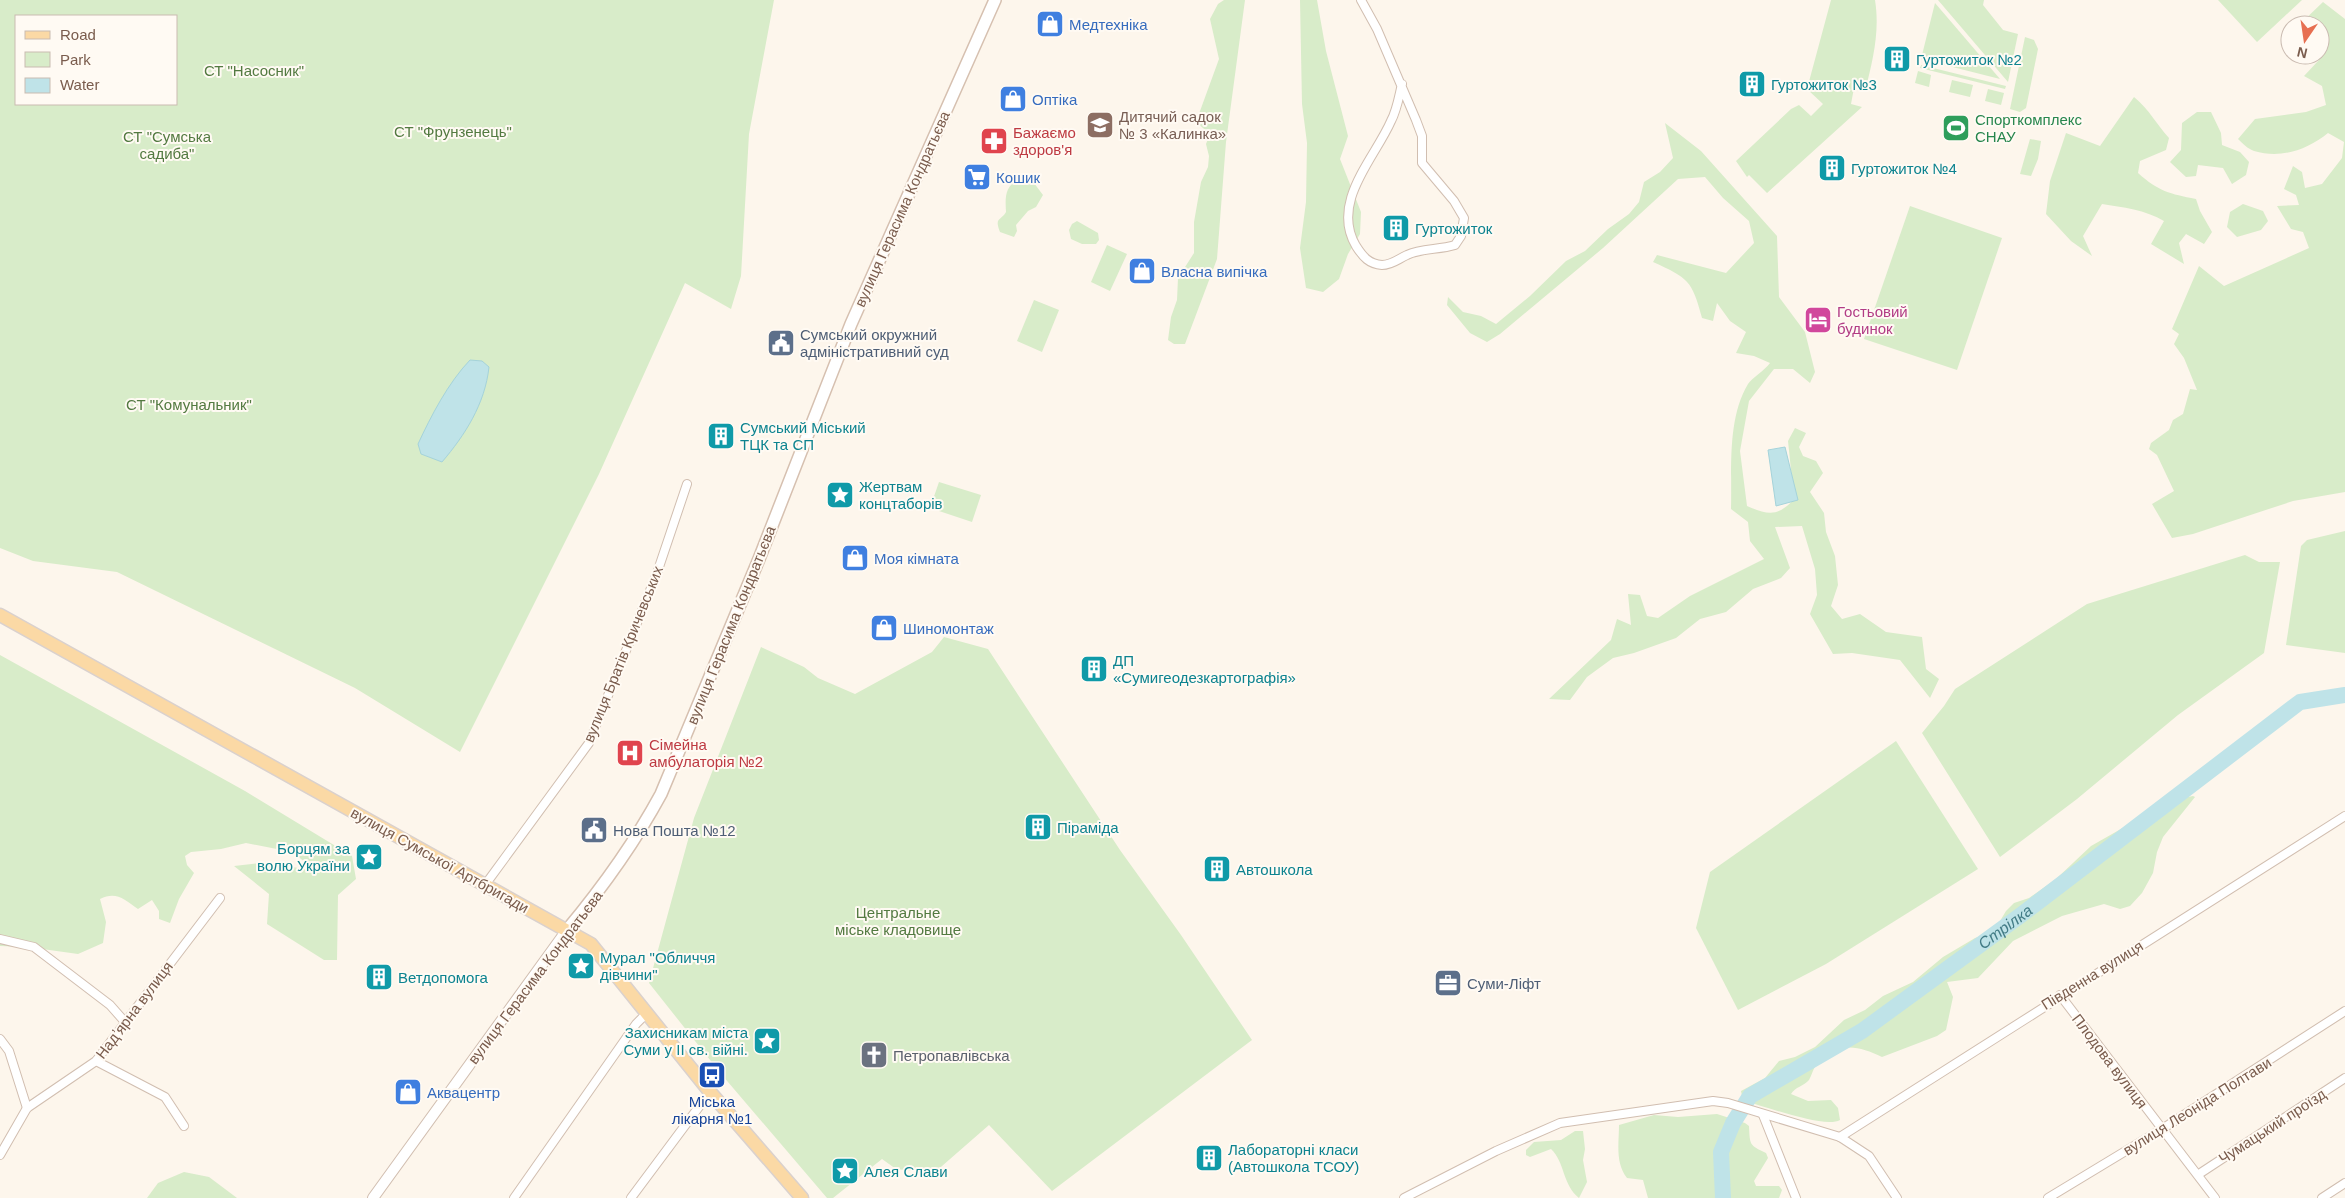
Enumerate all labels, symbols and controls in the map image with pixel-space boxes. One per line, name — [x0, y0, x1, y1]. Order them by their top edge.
shop icon: Медтехніка — [1035, 9, 1065, 39]
legend — [15, 15, 178, 105]
north arrow — [2280, 15, 2330, 65]
place label: Медтехніка — [1069, 16, 1148, 33]
text: Road — [60, 26, 96, 43]
building icon: Гуртожиток №2 — [1882, 44, 1912, 74]
text: N — [2295, 44, 2309, 62]
text: Park — [60, 51, 91, 68]
place label: Гуртожиток №2 — [1916, 51, 2022, 68]
park label: СТ "Насосник" — [204, 62, 304, 79]
building icon: Гуртожиток №3 — [1737, 69, 1767, 99]
text: Water — [60, 76, 99, 93]
place label: Гуртожиток №3 — [1771, 76, 1877, 93]
shop icon: Оптіка — [998, 84, 1028, 114]
place label: Оптіка — [1032, 91, 1078, 108]
street label: вулиця Герасима Кондратьєва — [851, 108, 953, 310]
place label: Дитячий садок № 3 «Калинка» — [1119, 108, 1226, 142]
school or university icon: Дитячий садок № 3 «Калинка» — [1085, 110, 1115, 140]
place label: Спорткомплекс СНАУ — [1975, 111, 2083, 145]
sports icon: Спорткомплекс СНАУ — [1941, 113, 1971, 143]
park label: СТ "Фрунзенець" — [394, 123, 512, 140]
place label: Бажаємо здоров'я — [1013, 124, 1076, 158]
pharmacy icon: Бажаємо здоров'я — [979, 126, 1009, 156]
park label: СТ "Сумська садиба" — [123, 128, 212, 162]
building icon: Гуртожиток №4 — [1817, 153, 1847, 183]
place label: Гуртожиток №4 — [1851, 160, 1957, 177]
supermarket icon: Кошик — [962, 162, 992, 192]
place label: Кошик — [996, 169, 1040, 186]
building icon: Гуртожиток — [1381, 213, 1411, 243]
place label: Гуртожиток — [1415, 220, 1493, 237]
shop icon: Власна випічка — [1127, 256, 1157, 286]
place label: Власна випічка — [1161, 263, 1268, 280]
place label: Гостьовий будинок — [1837, 303, 1908, 337]
hotel icon: Гостьовий будинок — [1803, 305, 1833, 335]
place label: Сумський окружний адміністративний суд — [800, 326, 949, 360]
public building icon: Сумський окружний адміністративний суд — [766, 328, 796, 358]
park label: СТ "Комунальник" — [126, 396, 252, 413]
place label: Сумський Міський ТЦК та СП — [740, 419, 866, 453]
building icon: Сумський Міський ТЦК та СП — [706, 421, 736, 451]
place label: Жертвам концтаборів — [859, 478, 943, 512]
place icon: Жертвам концтаборів — [825, 480, 855, 510]
street label: вулиця Герасима Кондратьєва — [683, 523, 779, 727]
shop icon: Моя кімната — [840, 543, 870, 573]
place label: Моя кімната — [874, 550, 960, 567]
street label: вулиця Братів Кричевських — [580, 563, 666, 745]
shop icon: Шиномонтаж — [869, 613, 899, 643]
place label: Шиномонтаж — [903, 620, 994, 637]
place label: ДП «Сумигеодезкартографія» — [1113, 652, 1296, 686]
building icon: ДП «Сумигеодезкартографія» — [1079, 654, 1109, 684]
place label: Сімейна амбулаторія №2 — [649, 736, 763, 770]
hospital icon: Сімейна амбулаторія №2 — [615, 738, 645, 768]
street label: вулиця Сумської Артбригади — [348, 804, 532, 916]
building icon: Піраміда — [1023, 812, 1053, 842]
public building icon: Нова Пошта №12 — [579, 815, 609, 845]
place label: Піраміда — [1057, 819, 1119, 836]
place label: Нова Пошта №12 — [613, 822, 736, 839]
place label: Борцям за волю України — [257, 840, 351, 874]
place icon: Борцям за волю України — [354, 842, 384, 872]
building icon: Автошкола — [1202, 854, 1232, 884]
place label: Автошкола — [1236, 861, 1313, 878]
street label: вулиця Герасима Кондратьєва — [464, 886, 606, 1067]
water label: Стрілка — [1975, 901, 2036, 952]
park label: Центральне міське кладовище — [835, 904, 961, 938]
street label: Південна вулиця — [2038, 937, 2146, 1013]
place label: Мурал "Обличчя дівчини" — [600, 949, 715, 983]
place icon: Мурал "Обличчя дівчини" — [566, 951, 596, 981]
street label: Надʼярна вулиця — [92, 958, 176, 1062]
building icon: Ветдопомога — [364, 962, 394, 992]
office icon: Суми-Ліфт — [1433, 968, 1463, 998]
place label: Ветдопомога — [398, 969, 489, 986]
place label: Суми-Ліфт — [1467, 975, 1541, 992]
street label: Плодова вулиця — [2069, 1010, 2151, 1112]
place label: Захисникам міста Суми у ІІ св. війні. — [624, 1024, 749, 1058]
place icon: Захисникам міста Суми у ІІ св. війні. — [752, 1026, 782, 1056]
church icon: Петропавлівська — [859, 1040, 889, 1070]
place label: Петропавлівська — [893, 1047, 1010, 1064]
street label: вулиця Леоніда Полтави — [2120, 1053, 2274, 1159]
bus stop icon: Міська лікарня №1 — [697, 1060, 727, 1090]
shop icon: Аквацентр — [393, 1077, 423, 1107]
place label: Аквацентр — [427, 1084, 500, 1101]
street label: Чумацький проїзд — [2215, 1085, 2329, 1167]
place label: Міська лікарня №1 — [672, 1093, 752, 1127]
place label: Лабораторні класи (Автошкола ТСОУ) — [1228, 1141, 1359, 1175]
building icon: Лабораторні класи (Автошкола ТСОУ) — [1194, 1143, 1224, 1173]
place icon: Алея Слави — [830, 1156, 860, 1186]
place label: Алея Слави — [864, 1163, 948, 1180]

